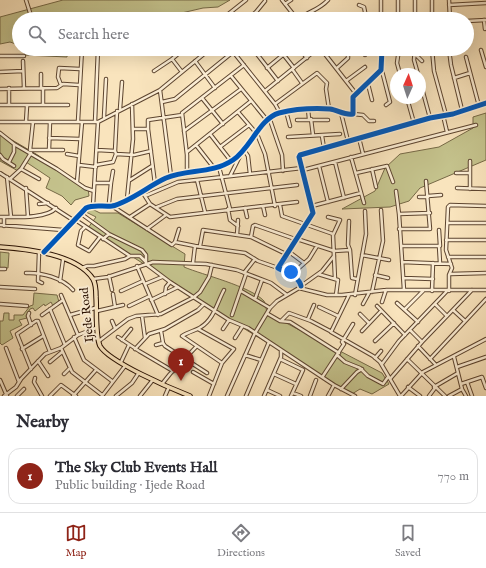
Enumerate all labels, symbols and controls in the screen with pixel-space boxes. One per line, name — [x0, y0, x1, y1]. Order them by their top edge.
search box — [12, 12, 474, 56]
icon: search — [26, 23, 48, 45]
text: Search here — [58, 25, 129, 44]
north arrow — [390, 68, 426, 104]
your location — [281, 262, 301, 282]
street label: Ijede Road — [77, 286, 97, 343]
pin: 1 — [168, 348, 194, 381]
text: Nearby — [16, 412, 69, 433]
text: The Sky Club Events Hall — [55, 458, 217, 477]
text: 1 — [28, 468, 32, 485]
text: 770 m — [438, 468, 469, 485]
text: Public building · Ijede Road — [55, 477, 205, 494]
tab: Map — [65, 522, 87, 560]
tab: Directions — [217, 522, 265, 560]
tab: Saved — [395, 522, 421, 560]

